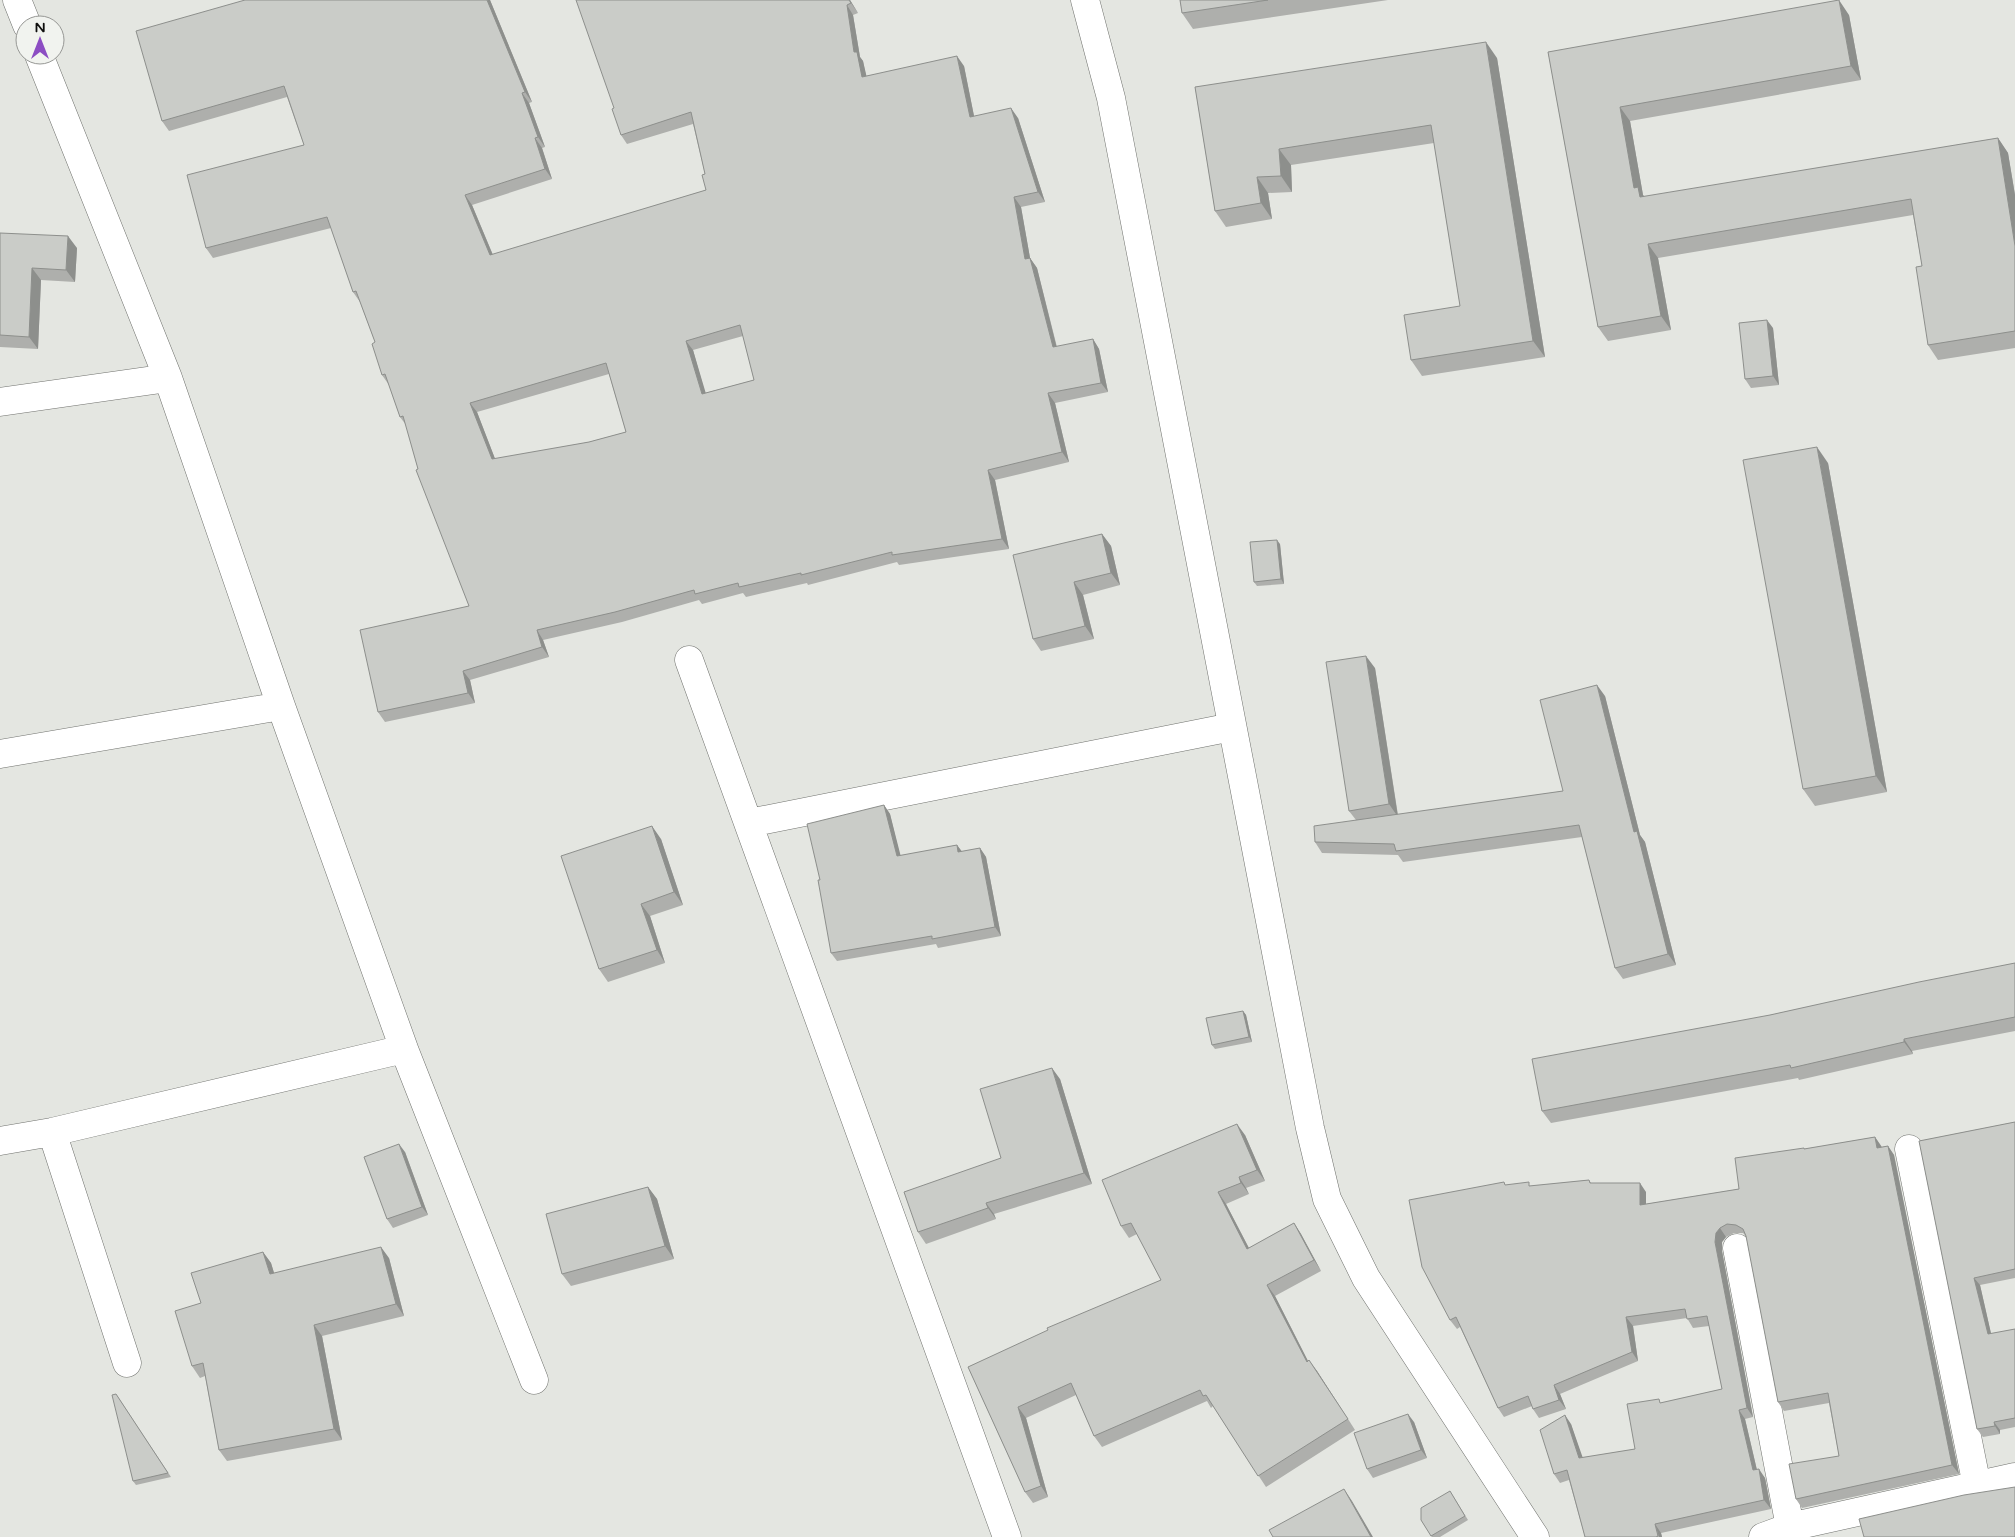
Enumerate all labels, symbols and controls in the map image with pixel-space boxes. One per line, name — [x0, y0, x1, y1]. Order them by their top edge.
north arrow — [15, 15, 65, 65]
text: N — [34, 19, 46, 36]

